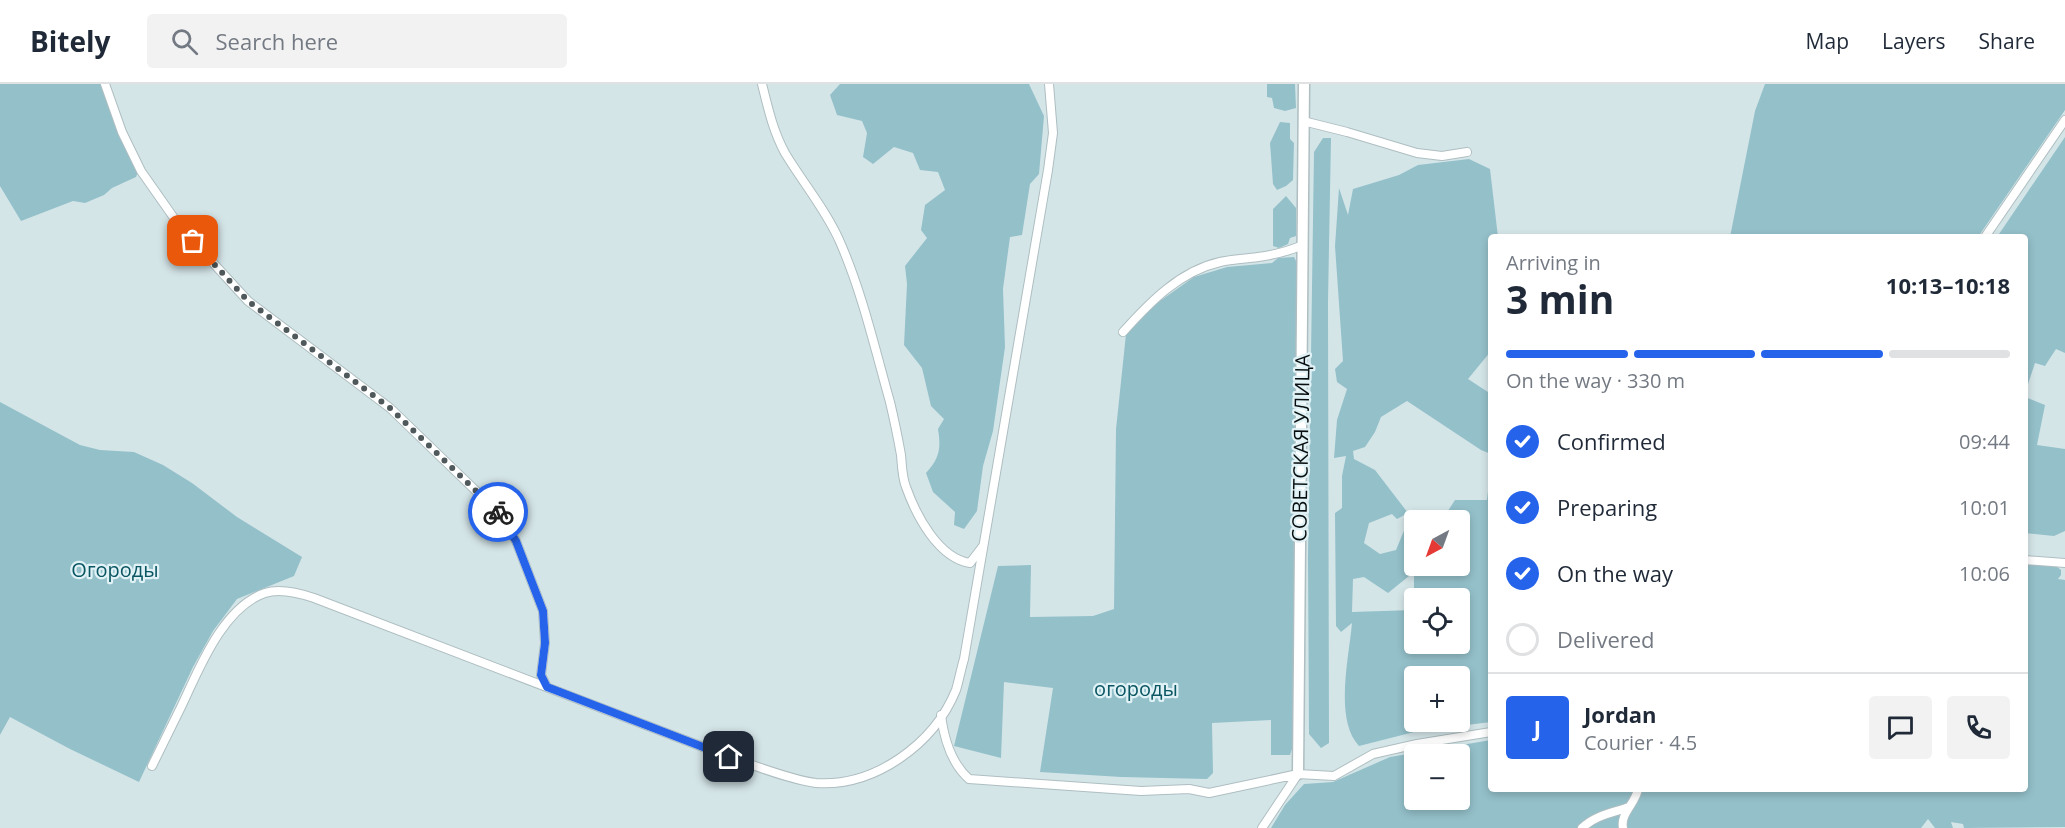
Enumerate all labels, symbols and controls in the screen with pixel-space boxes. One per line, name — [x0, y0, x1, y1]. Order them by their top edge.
search box — [147, 14, 567, 68]
text: Bitely — [30, 22, 111, 60]
icon: search — [168, 25, 201, 58]
text: Search here — [216, 26, 338, 56]
text: Map — [1806, 27, 1849, 55]
text: Layers — [1882, 27, 1946, 55]
text: Share — [1979, 27, 2035, 55]
pin — [167, 215, 218, 266]
icon: bag — [176, 224, 209, 257]
text: Arriving in — [1506, 249, 1601, 276]
text: 10:13–10:18 — [1886, 270, 2010, 300]
text: 3 min — [1506, 272, 1614, 325]
street label: СОВЕТСКАЯ УЛИЦА — [1285, 354, 1316, 542]
text: On the way · 330 m — [1506, 367, 1685, 394]
icon: check — [1506, 425, 1539, 458]
text: Confirmed — [1557, 426, 1666, 456]
text: 09:44 — [1959, 428, 2010, 455]
courier — [468, 482, 528, 542]
icon: check — [1506, 491, 1539, 524]
text: Preparing — [1557, 492, 1657, 522]
text: 10:01 — [1959, 494, 2010, 521]
icon: bike — [482, 496, 515, 529]
north arrow — [1404, 510, 1470, 576]
map controls — [1404, 510, 1470, 810]
park label: Огороды — [71, 556, 159, 583]
icon: check — [1506, 557, 1539, 590]
text: On the way — [1557, 558, 1673, 588]
text: 10:06 — [1959, 560, 2010, 587]
button: locate — [1404, 588, 1470, 654]
text: Delivered — [1557, 624, 1655, 654]
button: + — [1404, 666, 1470, 732]
park label: огороды — [1094, 675, 1178, 702]
button: chat — [1869, 696, 1932, 759]
button: phone — [1947, 696, 2010, 759]
text: Jordan — [1584, 699, 1657, 729]
text: J — [1534, 712, 1541, 742]
text: Courier · 4.5 — [1584, 729, 1697, 756]
pin — [703, 731, 754, 782]
icon: home — [712, 740, 745, 773]
button: − — [1404, 744, 1470, 810]

